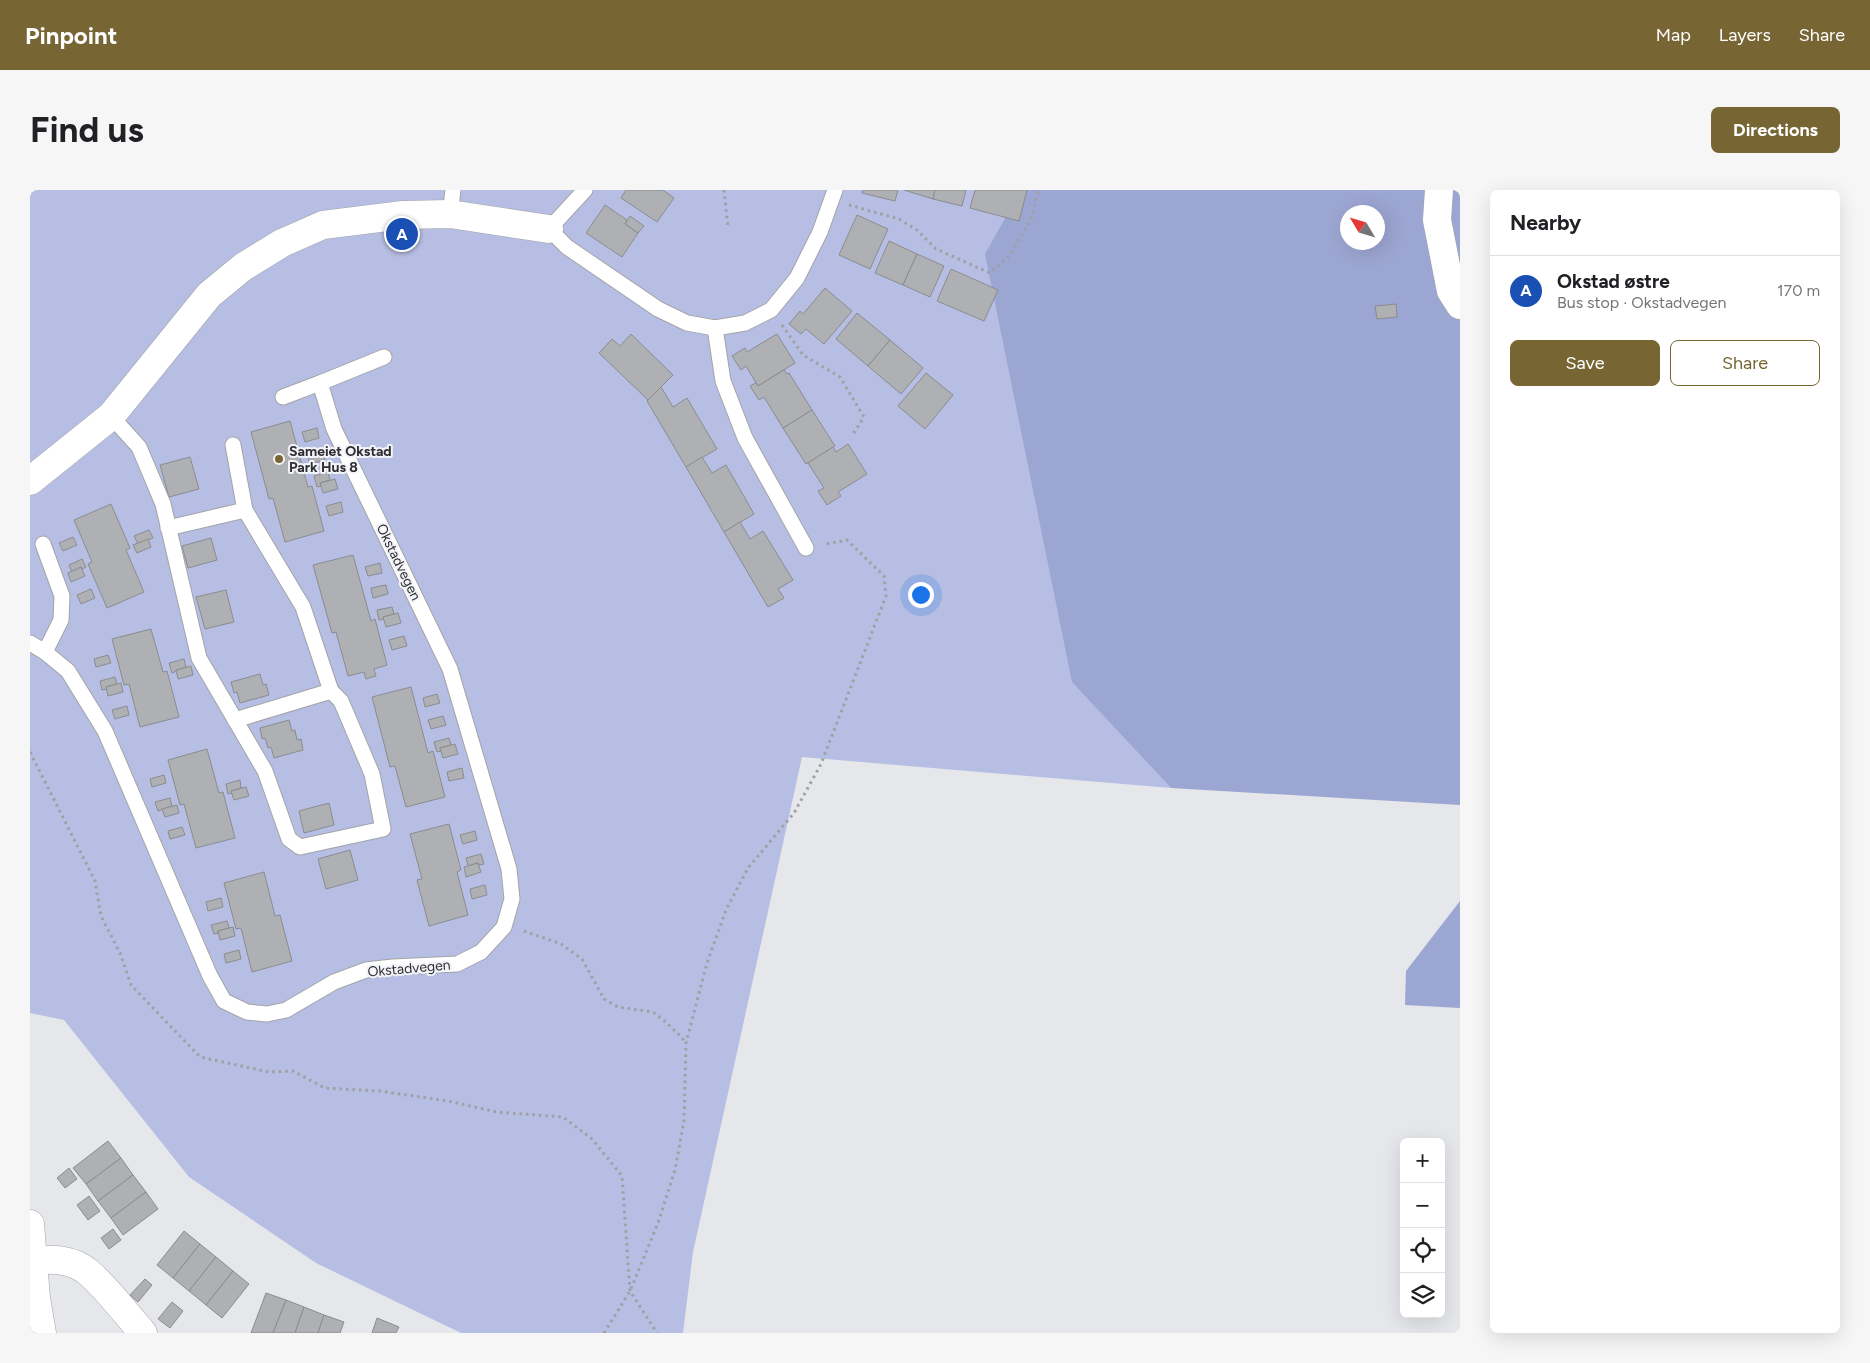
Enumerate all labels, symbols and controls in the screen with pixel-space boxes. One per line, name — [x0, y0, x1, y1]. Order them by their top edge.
text: Pinpoint — [25, 21, 117, 50]
text: Map — [1656, 24, 1691, 46]
text: Layers — [1719, 24, 1771, 46]
text: Share — [1799, 24, 1845, 46]
button: Directions — [1711, 107, 1840, 153]
text: Find us — [30, 109, 144, 151]
north arrow — [1340, 205, 1385, 250]
text: Nearby — [1510, 210, 1581, 235]
pin: A — [386, 215, 418, 253]
text: Okstad østre — [1557, 270, 1670, 293]
text: A — [1520, 281, 1532, 300]
text: 170 m — [1777, 281, 1820, 300]
text: Bus stop · Okstadvegen — [1557, 293, 1726, 312]
button: Save — [1510, 340, 1660, 386]
button: Share — [1670, 340, 1820, 386]
place label: Sameiet Okstad Park Hus 8 — [289, 443, 392, 476]
marker: Sameiet Okstad Park Hus 8 — [273, 453, 285, 465]
street label: Okstadvegen — [373, 521, 425, 604]
your location — [908, 582, 934, 608]
street label: Okstadvegen — [367, 956, 451, 981]
map controls — [1400, 1138, 1445, 1318]
button: + — [1400, 1138, 1445, 1183]
button: − — [1400, 1183, 1445, 1228]
button: locate — [1400, 1228, 1445, 1273]
button: layers — [1400, 1273, 1445, 1318]

